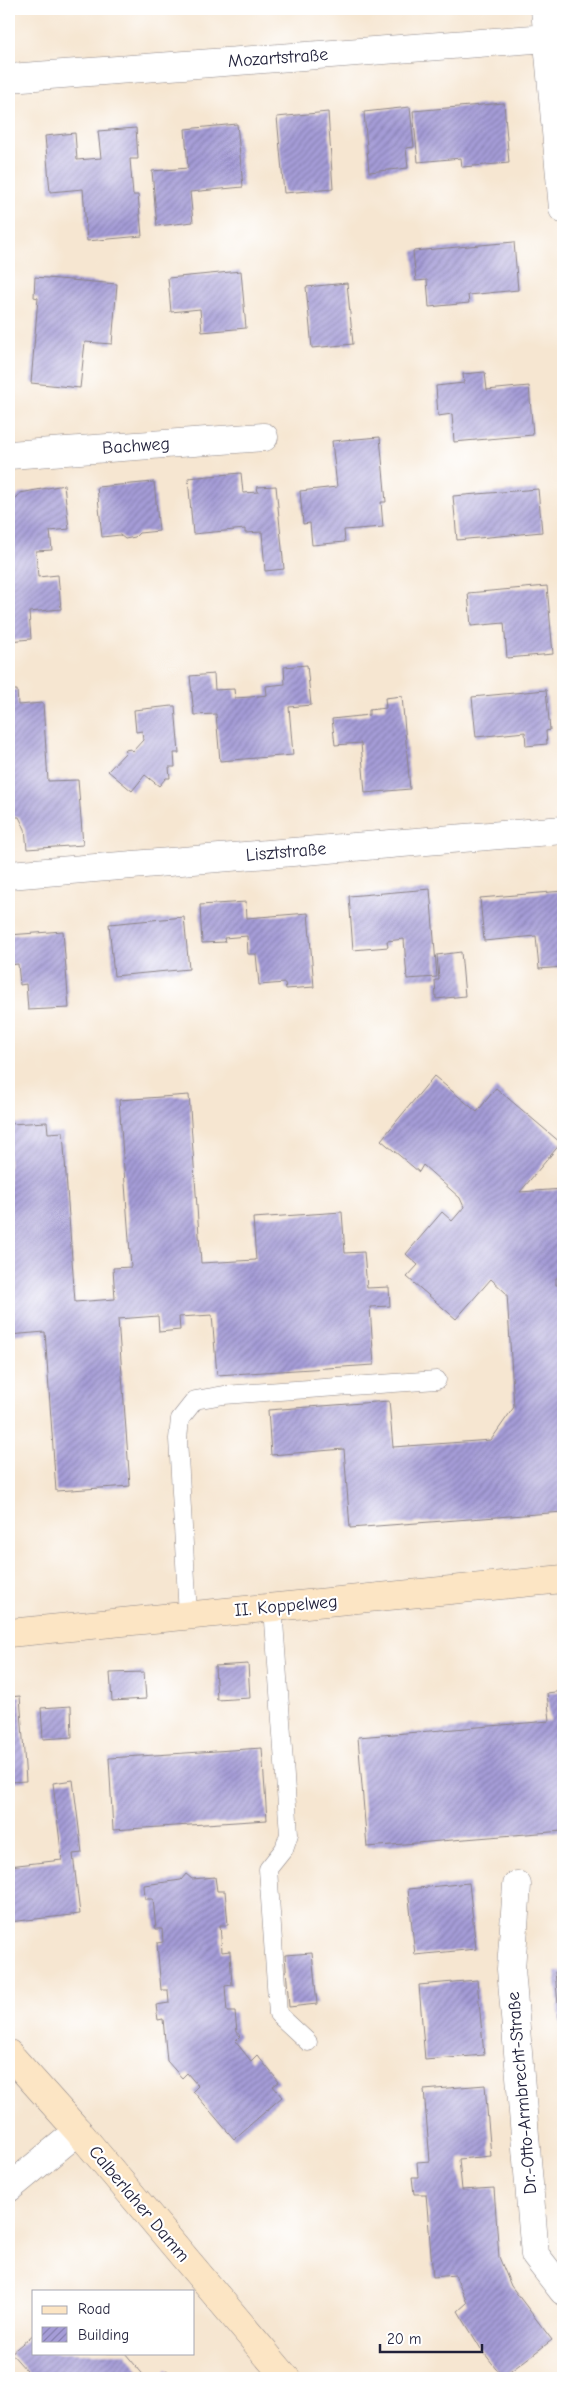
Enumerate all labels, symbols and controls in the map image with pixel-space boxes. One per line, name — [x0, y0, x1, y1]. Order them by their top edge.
street label: Mozartstraße — [227, 44, 329, 72]
street label: Bachweg — [101, 433, 171, 459]
street label: Lisztstraße — [245, 838, 327, 866]
street label: II. Koppelweg — [234, 1591, 338, 1621]
street label: Dr.-Otto-Armbrecht-Straße — [503, 1991, 541, 2195]
street label: Calberlaher Damm — [84, 2142, 194, 2266]
legend — [32, 2290, 195, 2354]
text: Road — [78, 2300, 110, 2318]
scale bar — [380, 2322, 482, 2354]
text: Building — [78, 2326, 129, 2344]
text: 20 m — [387, 2330, 421, 2348]

